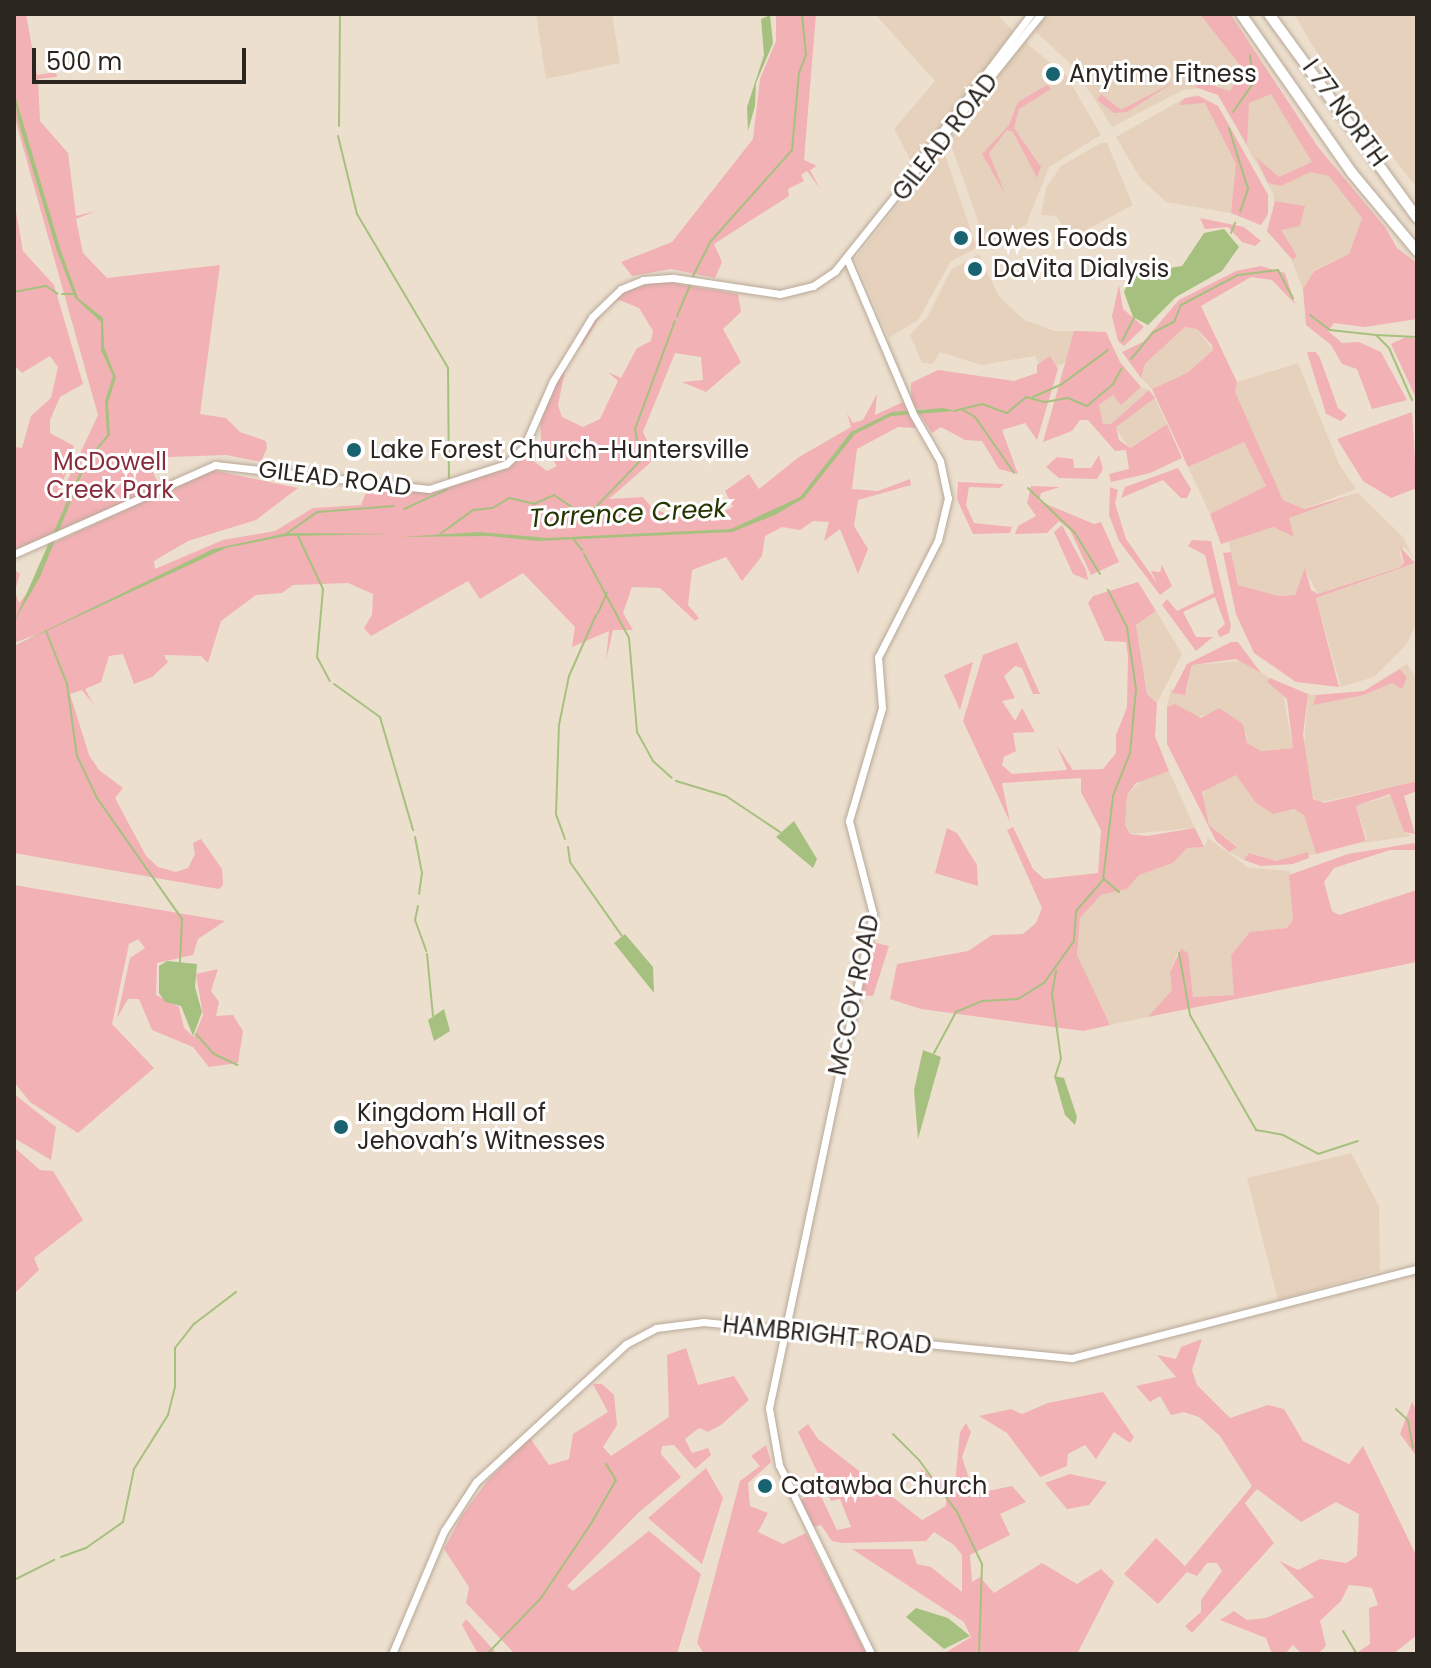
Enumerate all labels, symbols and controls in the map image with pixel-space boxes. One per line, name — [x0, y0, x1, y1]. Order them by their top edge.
scale bar — [36, 32, 250, 82]
text: 500 m — [46, 45, 122, 78]
street label: I 77 NORTH — [1297, 54, 1393, 172]
place label: Anytime Fitness — [1069, 60, 1257, 88]
marker: Anytime Fitness — [1044, 65, 1062, 83]
street label: GILEAD ROAD — [886, 68, 1004, 206]
place label: Lowes Foods — [977, 224, 1128, 252]
marker: Lowes Foods — [952, 229, 970, 247]
place label: DaVita Dialysis — [993, 255, 1169, 283]
marker: DaVita Dialysis — [964, 258, 986, 280]
place label: Lake Forest Church-Huntersville — [370, 436, 749, 464]
marker: Lake Forest Church-Huntersville — [345, 441, 363, 459]
park label: McDowell Creek Park — [46, 448, 174, 504]
street label: GILEAD ROAD — [257, 454, 413, 502]
water label: Torrence Creek — [528, 493, 728, 535]
street label: MCCOY ROAD — [823, 912, 885, 1078]
place label: Kingdom Hall of Jehovah’s Witnesses — [357, 1099, 605, 1155]
marker: Kingdom Hall of Jehovah’s Witnesses — [332, 1118, 350, 1136]
street label: HAMBRIGHT ROAD — [721, 1310, 933, 1360]
place label: Catawba Church — [781, 1472, 987, 1500]
marker: Catawba Church — [756, 1477, 774, 1495]

